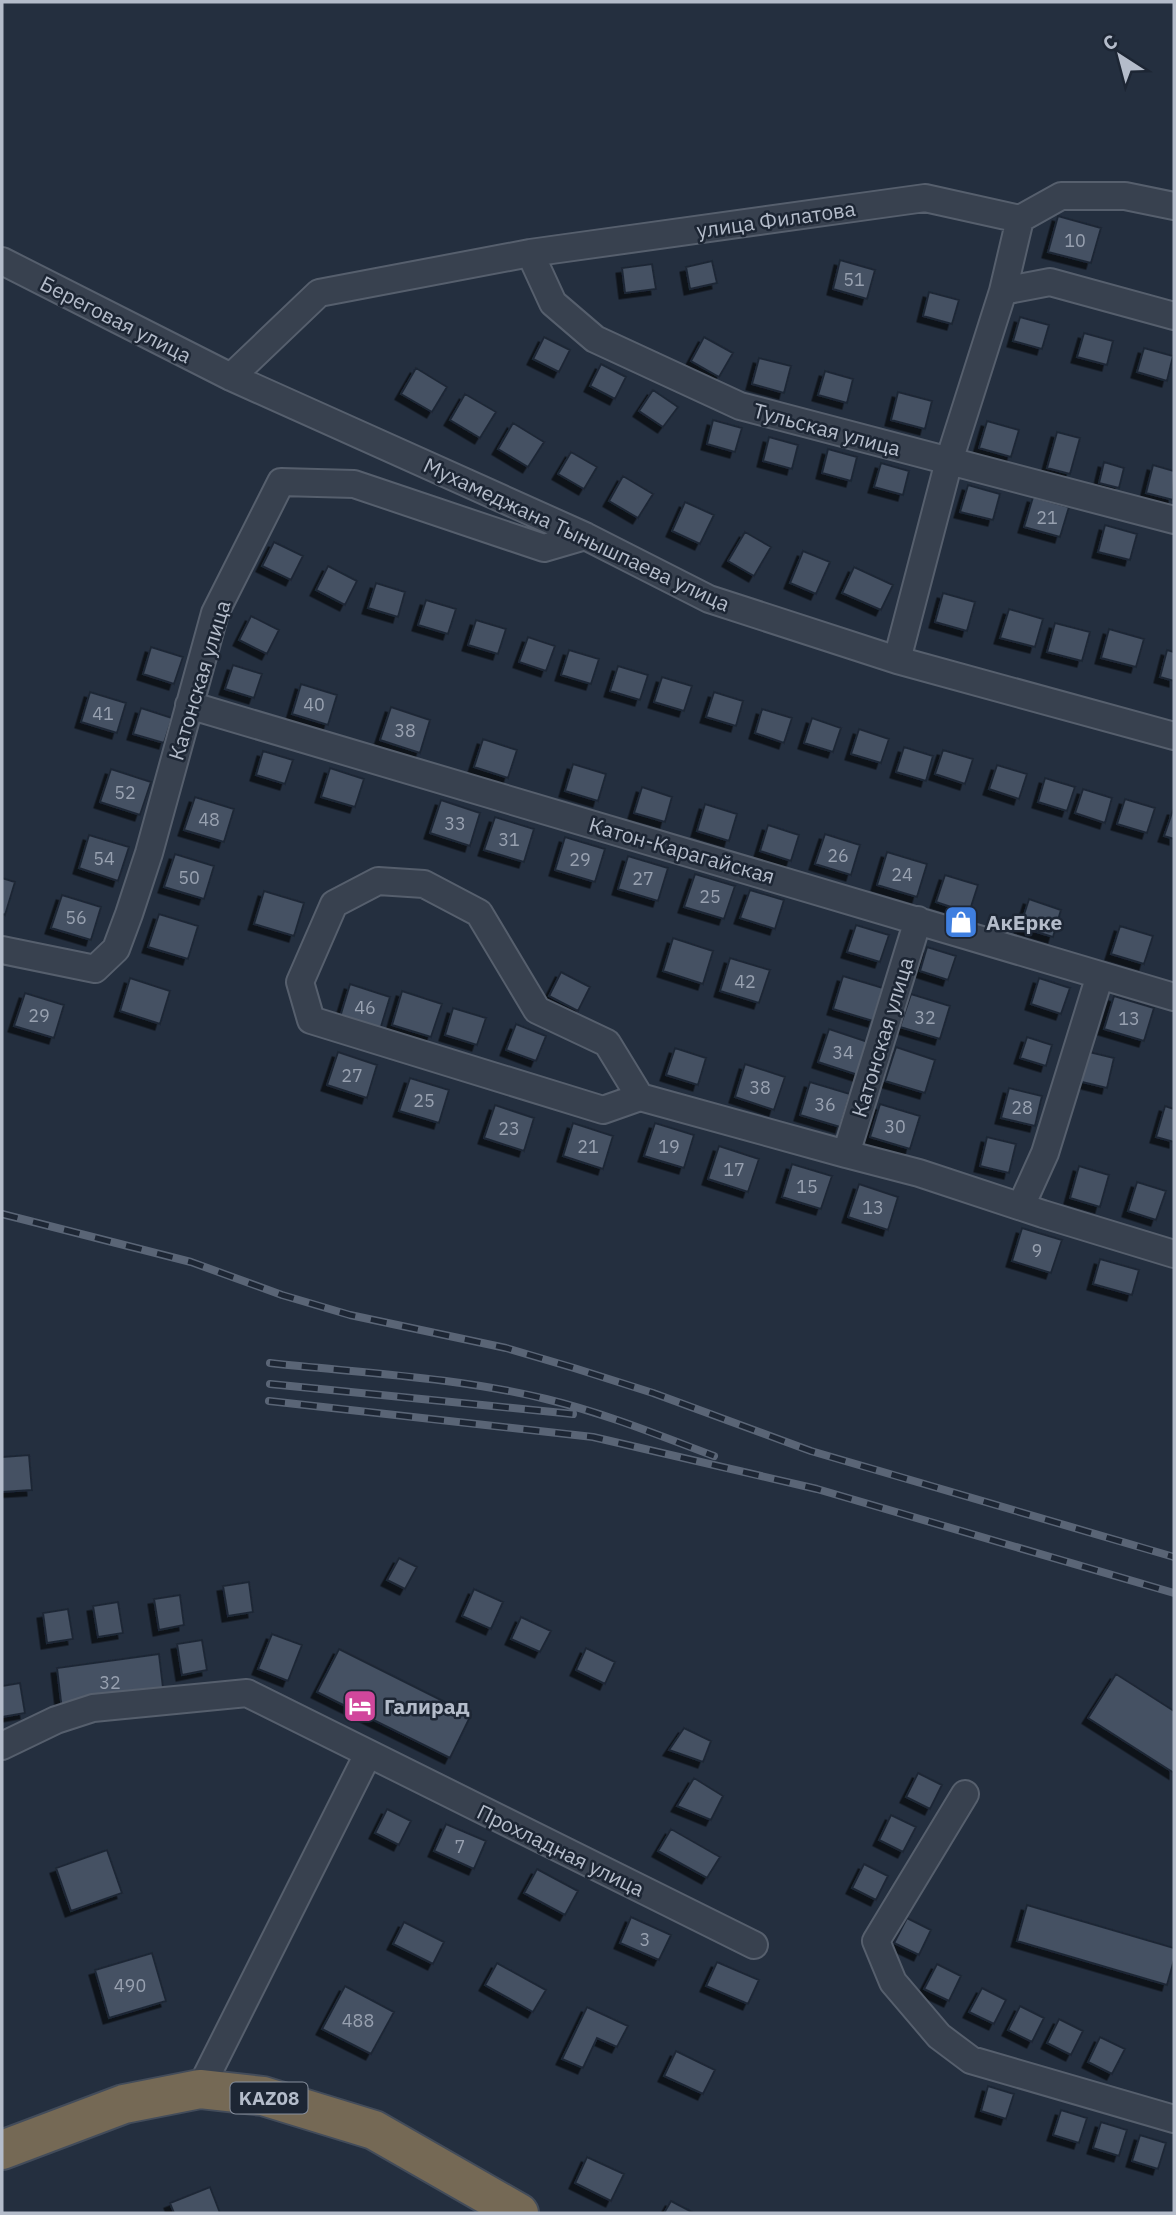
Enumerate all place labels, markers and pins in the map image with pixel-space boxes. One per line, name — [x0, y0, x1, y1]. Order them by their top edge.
shop icon: АкЕрке — [942, 903, 980, 941]
place label: АкЕрке — [986, 908, 1062, 936]
hotel icon: Галирад — [341, 1687, 379, 1725]
place label: Галирад — [384, 1692, 470, 1720]

